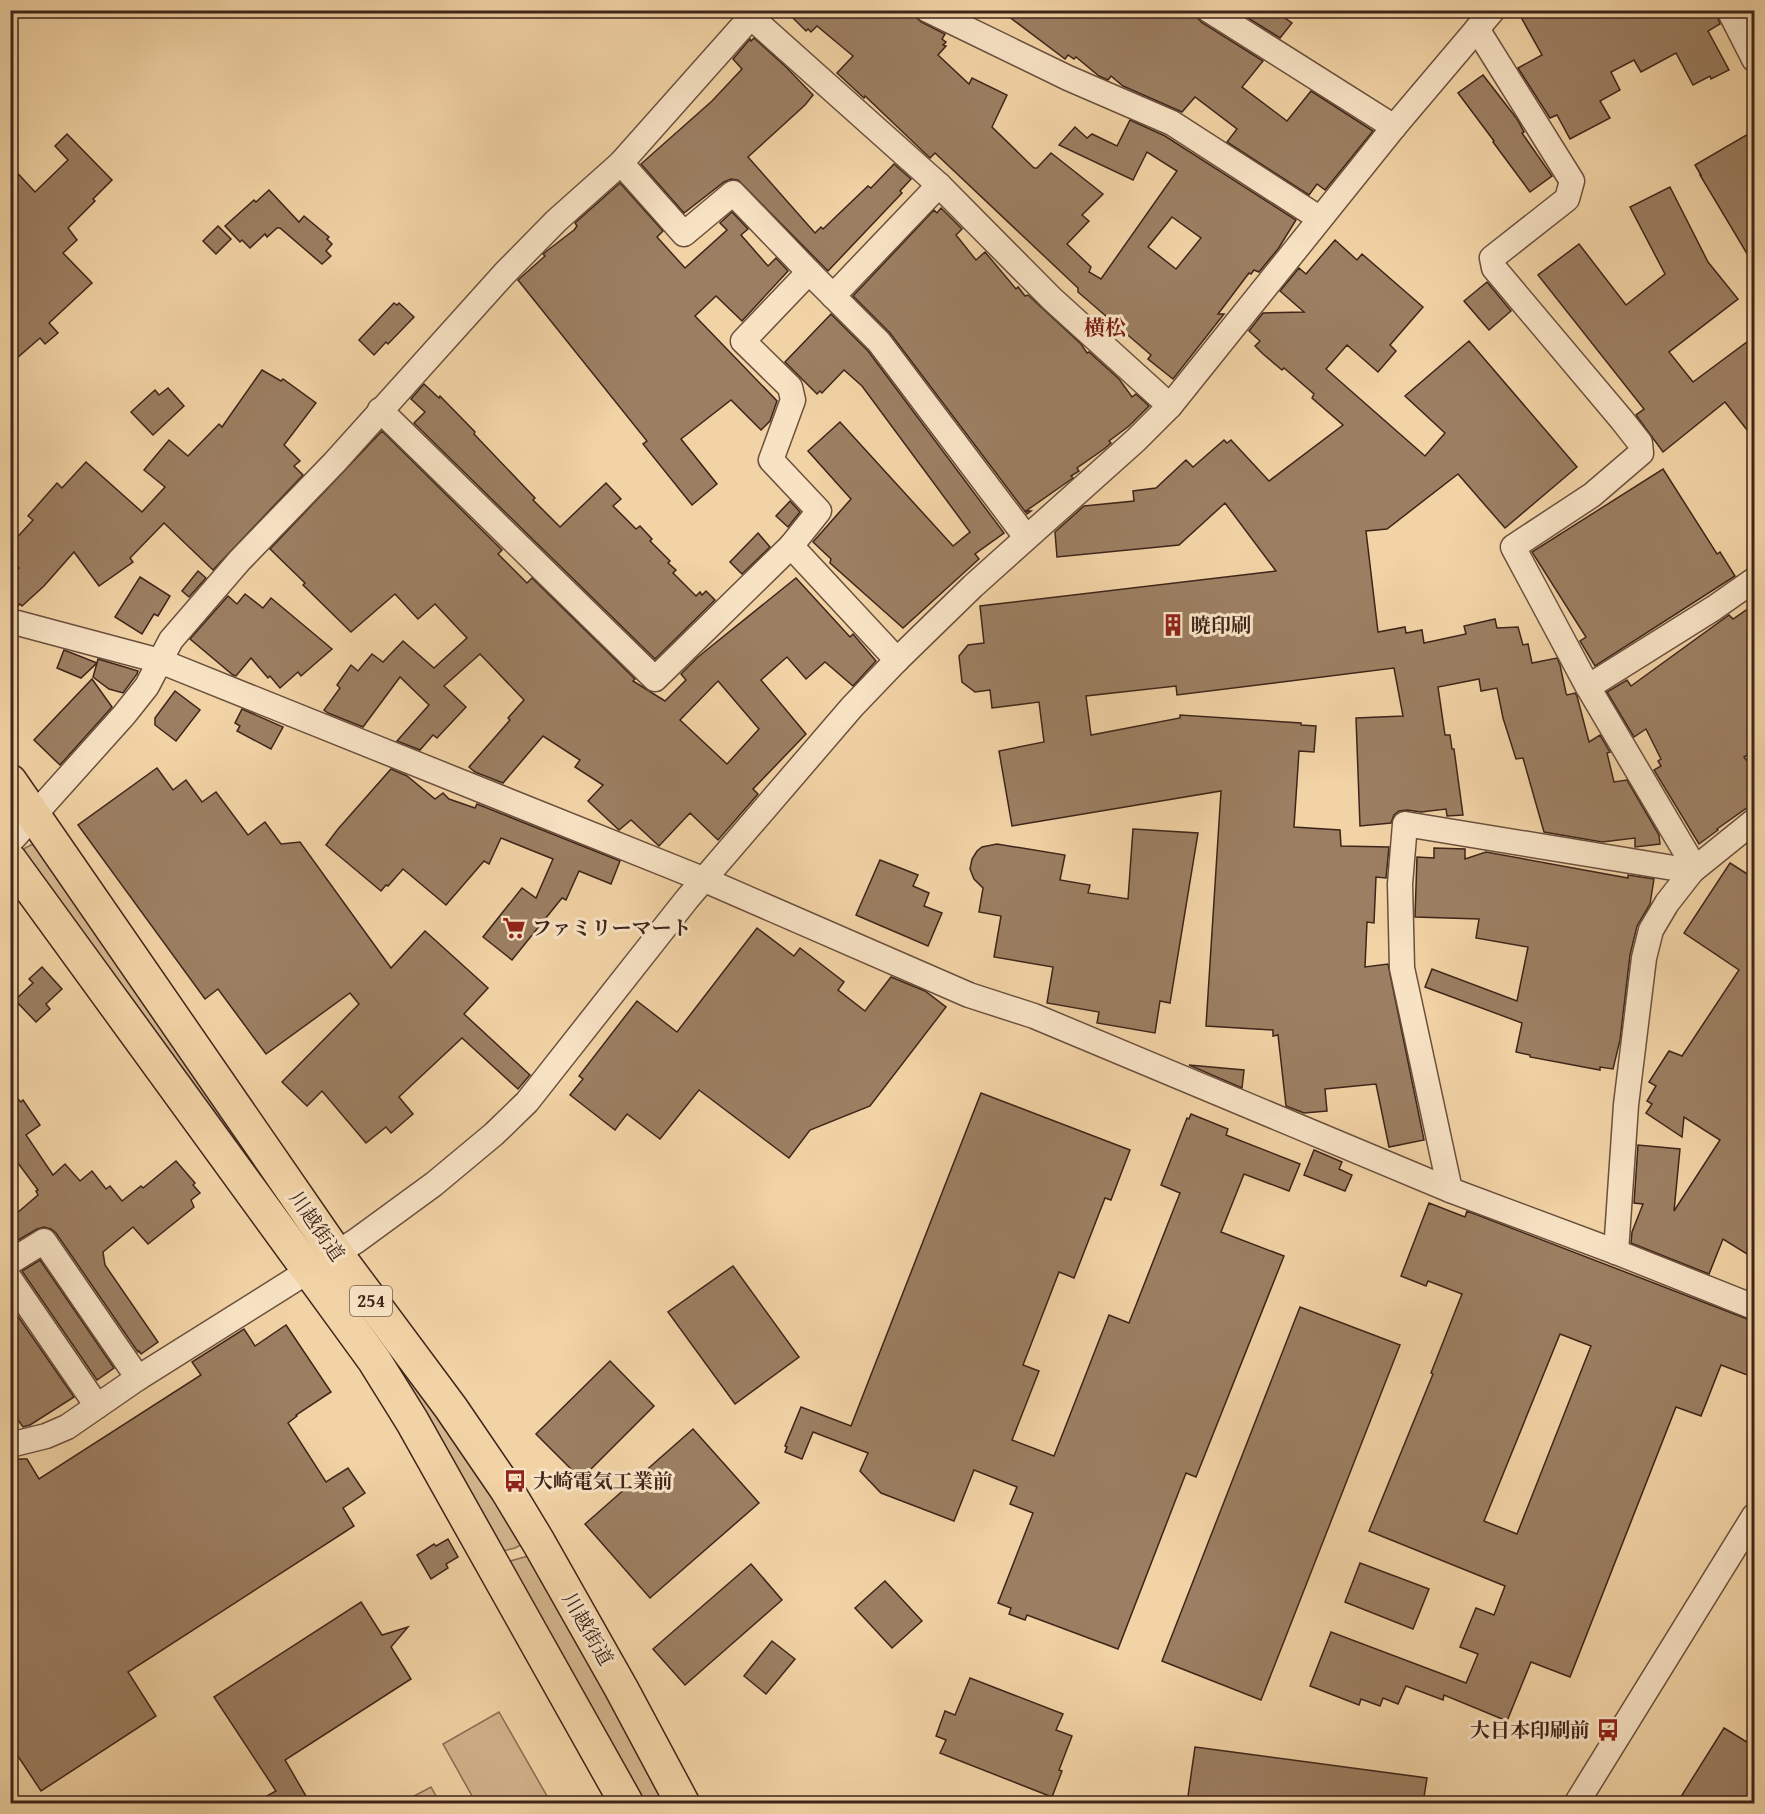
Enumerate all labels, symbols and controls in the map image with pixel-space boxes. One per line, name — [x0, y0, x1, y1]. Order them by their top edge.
district label: 横松 — [1084, 312, 1126, 343]
place label: 暁印刷 — [1191, 610, 1251, 639]
building icon: 暁印刷 — [1160, 612, 1186, 638]
place label: ファミリーマート — [532, 913, 692, 942]
supermarket icon: ファミリーマート — [501, 915, 527, 941]
street label: 川越街道 — [283, 1185, 352, 1267]
road number: 254 — [350, 1286, 392, 1316]
place label: 大崎電気工業前 — [533, 1466, 673, 1495]
bus stop icon: 大崎電気工業前 — [502, 1468, 528, 1494]
street label: 川越街道 — [556, 1587, 621, 1671]
place label: 大日本印刷前 — [1470, 1715, 1590, 1744]
bus stop icon: 大日本印刷前 — [1595, 1717, 1621, 1743]

